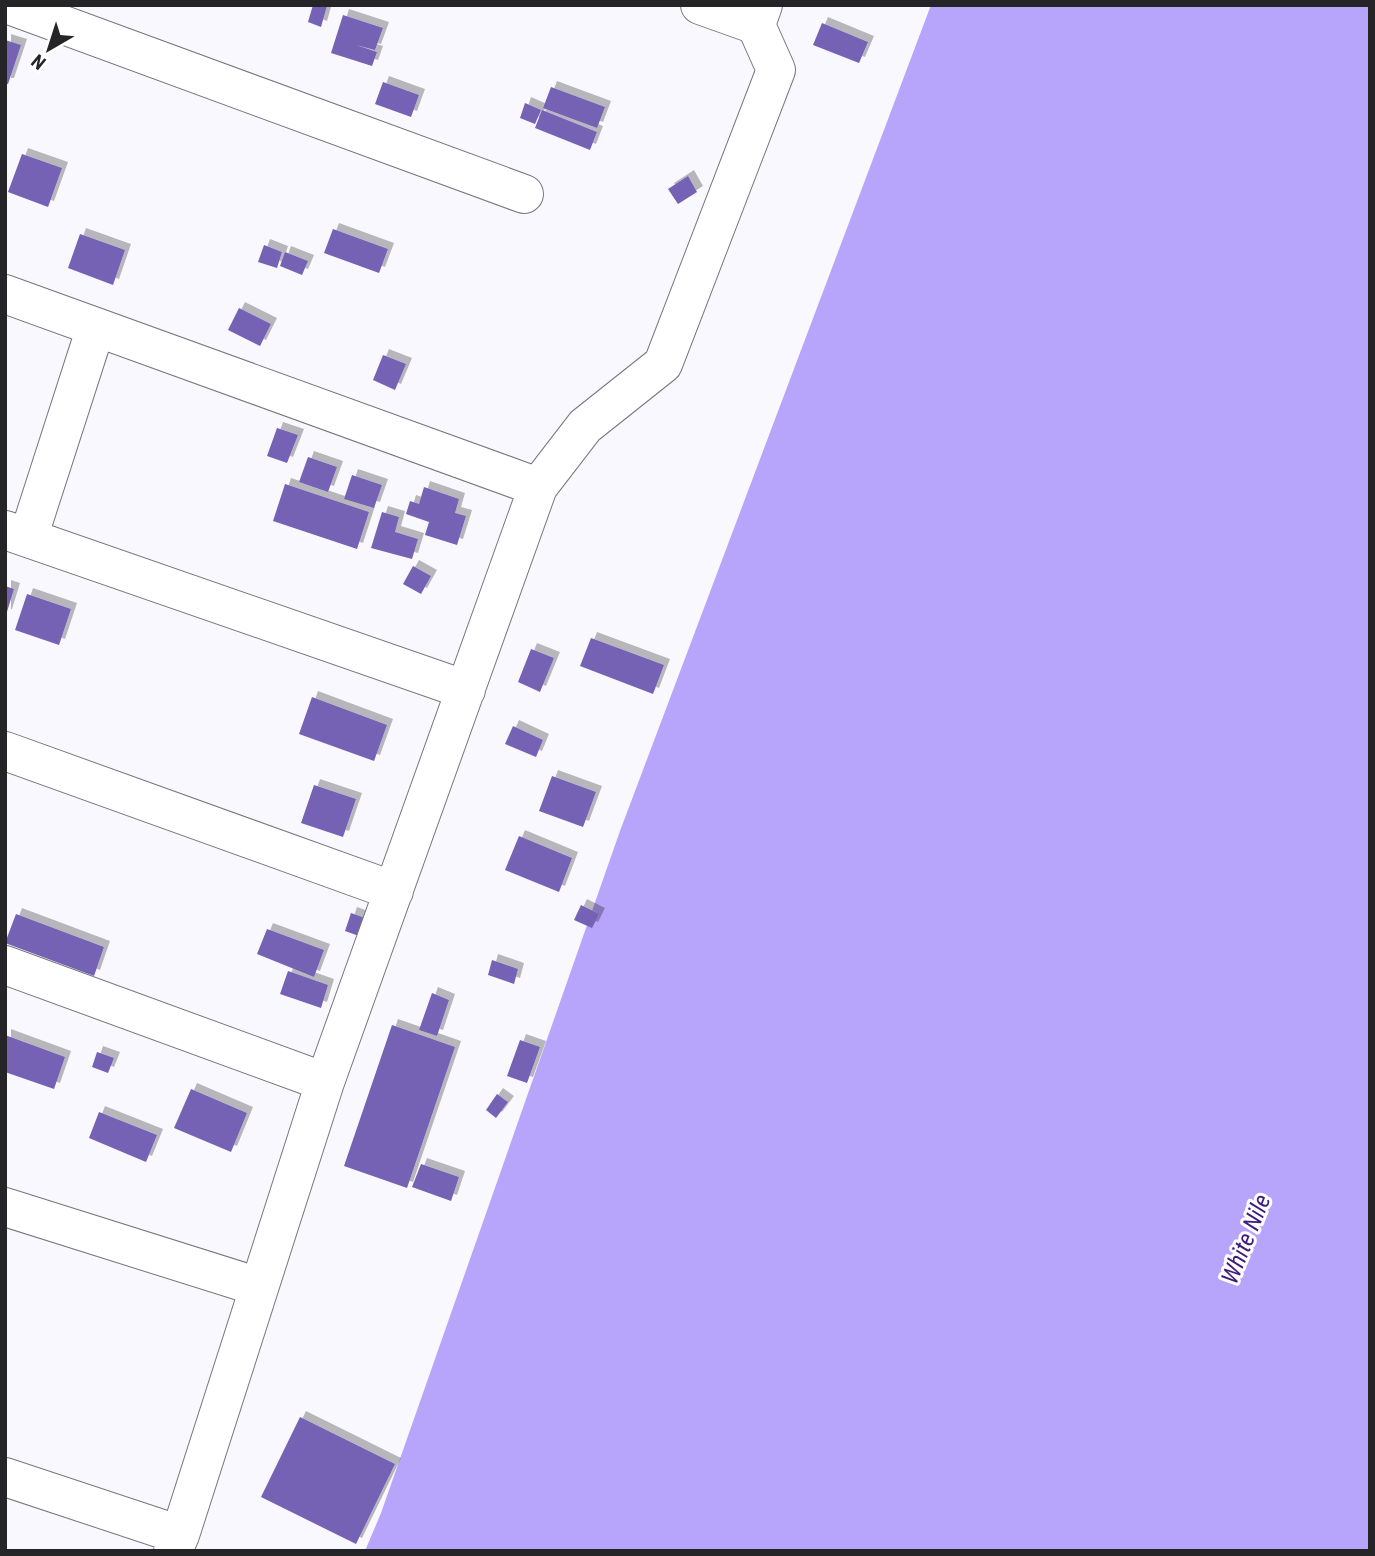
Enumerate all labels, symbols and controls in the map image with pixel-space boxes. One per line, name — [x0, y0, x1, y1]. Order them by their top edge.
north arrow — [14, 14, 84, 84]
text: N — [27, 49, 50, 74]
water label: White Nile — [1215, 1190, 1277, 1288]

